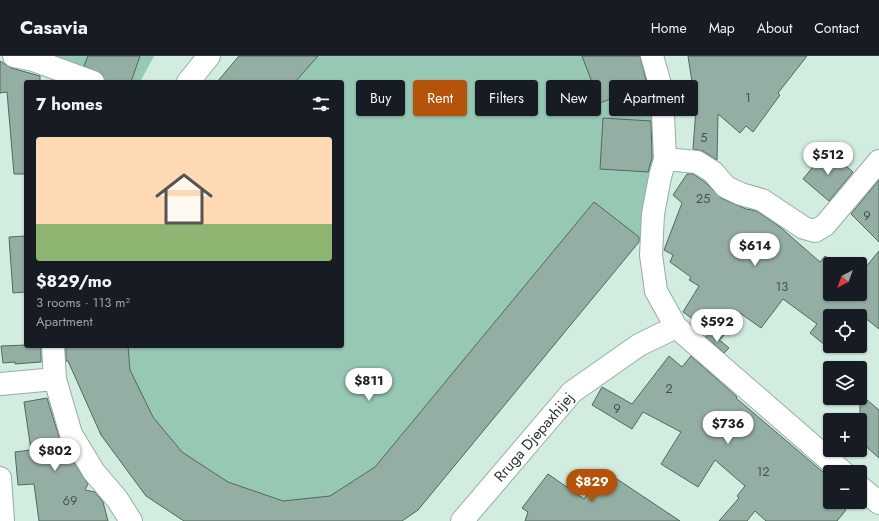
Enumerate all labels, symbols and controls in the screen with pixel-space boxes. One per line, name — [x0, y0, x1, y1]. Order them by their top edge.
text: Casavia — [20, 14, 88, 41]
text: Home — [651, 18, 687, 38]
text: Map — [709, 18, 735, 38]
text: About — [757, 18, 792, 38]
text: Contact — [814, 18, 859, 38]
chip: Buy — [356, 80, 405, 116]
chip: Rent — [413, 80, 467, 116]
chip: Filters — [475, 80, 538, 116]
chip: New — [546, 80, 601, 116]
chip: Apartment — [609, 80, 698, 116]
house number: 1 — [745, 88, 751, 107]
text: 7 homes — [36, 92, 103, 116]
icon: filters — [310, 93, 332, 115]
house number: 5 — [700, 128, 708, 147]
pin: $512 — [804, 142, 852, 176]
text: $512 — [812, 145, 844, 164]
icon: home — [148, 163, 220, 235]
house number: 25 — [696, 189, 710, 208]
house number: 9 — [863, 206, 871, 225]
pin: $614 — [731, 233, 779, 267]
text: $614 — [739, 236, 771, 255]
north arrow — [823, 257, 867, 301]
map controls — [823, 257, 867, 509]
text: $829/mo — [36, 269, 112, 293]
house number: 13 — [776, 277, 788, 296]
text: 3 rooms · 113 m² — [36, 293, 130, 312]
pin: $592 — [693, 309, 741, 343]
button: locate — [823, 309, 867, 353]
text: Apartment — [36, 312, 93, 331]
text: $592 — [700, 312, 734, 331]
button: layers — [823, 361, 867, 405]
pin: $811 — [345, 368, 393, 402]
text: $811 — [354, 371, 384, 390]
house number: 2 — [665, 379, 673, 398]
street label: Rruga Djepaxhijej — [489, 387, 579, 487]
house number: 9 — [613, 399, 621, 418]
pin: $736 — [704, 411, 752, 445]
button: + — [823, 413, 867, 457]
text: $736 — [712, 414, 744, 433]
pin: $802 — [31, 438, 79, 472]
text: $802 — [38, 441, 72, 460]
house number: 12 — [756, 462, 770, 481]
button: − — [823, 465, 867, 509]
pin: $829 — [568, 469, 616, 503]
text: $829 — [575, 472, 609, 491]
house number: 69 — [63, 491, 77, 510]

